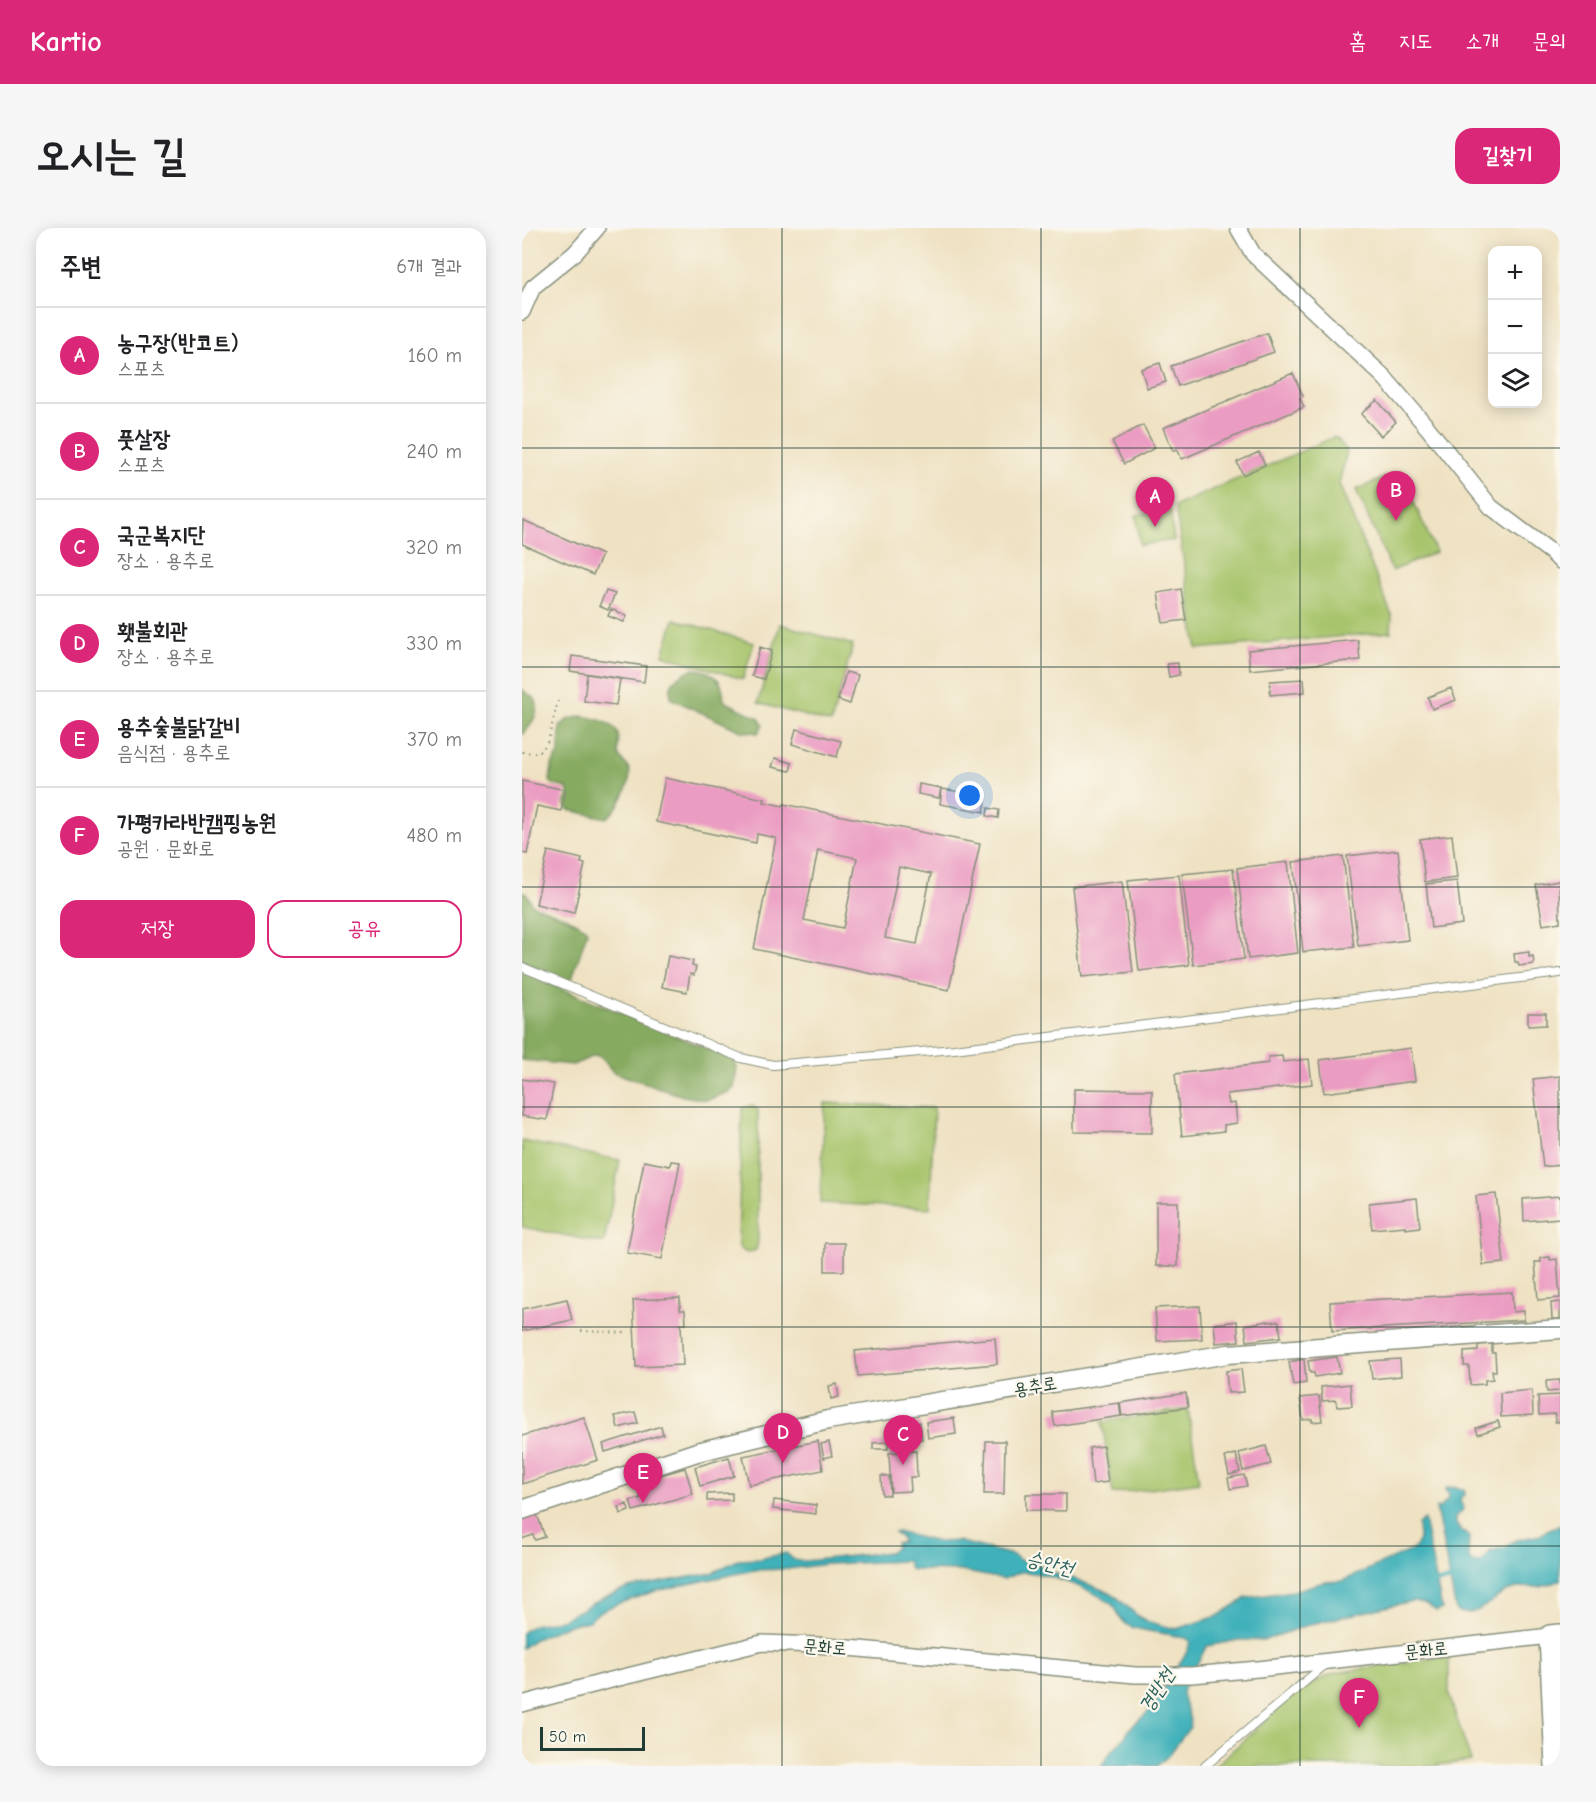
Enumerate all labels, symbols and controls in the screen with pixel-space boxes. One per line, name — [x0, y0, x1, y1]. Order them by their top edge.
text: Kartio — [30, 26, 102, 58]
text: 홈 — [1349, 29, 1366, 53]
text: 지도 — [1399, 29, 1432, 53]
text: 소개 — [1465, 29, 1499, 53]
text: 문의 — [1532, 29, 1566, 53]
button: 길찾기 — [1455, 128, 1560, 184]
text: 오시는 길 — [36, 131, 186, 180]
map controls — [1488, 246, 1542, 408]
button: + — [1488, 246, 1542, 300]
text: 주변 — [60, 252, 102, 282]
text: 6개 결과 — [396, 255, 462, 278]
button: − — [1488, 300, 1542, 354]
text: 농구장(반코트) — [117, 330, 239, 356]
text: A — [74, 344, 85, 367]
text: 160 m — [408, 344, 462, 367]
button: layers — [1488, 354, 1542, 408]
text: 스포츠 — [117, 357, 165, 380]
text: 풋살장 — [117, 426, 170, 452]
text: B — [73, 440, 86, 463]
text: 240 m — [407, 440, 462, 463]
text: 스포츠 — [117, 453, 165, 476]
pin: B — [1376, 472, 1416, 521]
pin: A — [1136, 478, 1174, 527]
text: 국군복지단 — [117, 522, 206, 548]
text: C — [73, 536, 86, 559]
text: 320 m — [406, 536, 462, 559]
text: 장소 · 용추로 — [117, 549, 214, 572]
text: 횃불회관 — [117, 618, 188, 644]
text: D — [73, 632, 86, 655]
text: 330 m — [406, 632, 462, 655]
text: 장소 · 용추로 — [117, 645, 214, 668]
text: 용추숯불닭갈비 — [117, 714, 241, 740]
text: E — [74, 728, 85, 751]
text: 370 m — [407, 728, 462, 751]
text: 음식점 · 용추로 — [117, 741, 230, 764]
your location — [955, 781, 984, 810]
text: 가평카라반캠핑농원 — [117, 810, 276, 836]
text: F — [74, 824, 85, 847]
text: 480 m — [407, 824, 462, 847]
text: 공원 · 문화로 — [117, 837, 214, 860]
button: 저장 — [60, 900, 255, 958]
button: 공유 — [267, 900, 462, 958]
street label: 용추로 — [1012, 1372, 1058, 1401]
pin: D — [764, 1414, 802, 1463]
pin: C — [884, 1416, 922, 1465]
pin: E — [624, 1454, 662, 1503]
water label: 승안천 — [1024, 1546, 1078, 1581]
street label: 문화로 — [803, 1636, 847, 1659]
street label: 문화로 — [1403, 1638, 1449, 1663]
water label: 경반천 — [1134, 1662, 1180, 1717]
pin: F — [1340, 1678, 1378, 1728]
scale bar — [540, 1724, 645, 1752]
text: 50 m — [549, 1728, 586, 1746]

